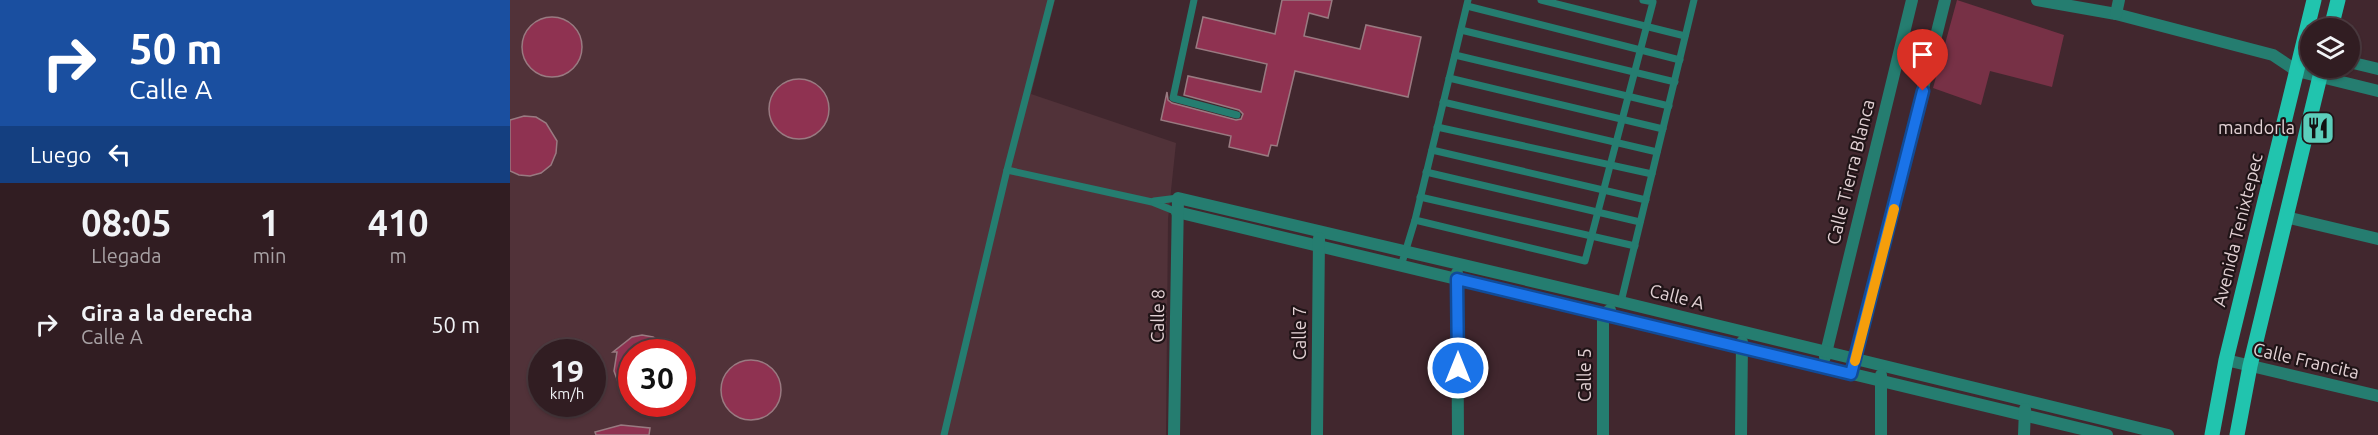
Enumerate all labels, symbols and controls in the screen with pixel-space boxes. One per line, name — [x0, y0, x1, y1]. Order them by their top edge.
map controls — [2300, 18, 2360, 78]
button: layers — [2300, 18, 2360, 78]
icon: right — [30, 24, 108, 102]
text: 50 m — [129, 25, 223, 72]
pin — [1897, 29, 1948, 91]
icon: arrive — [1906, 38, 1939, 71]
text: Calle A — [129, 74, 212, 104]
street label: Calle Tierra Blanca — [1822, 97, 1878, 246]
restaurant icon: mandorla — [2300, 110, 2336, 146]
place label: mandorla — [2218, 117, 2295, 137]
icon: left — [103, 138, 136, 171]
text: Luego — [30, 142, 91, 167]
street label: Avenida Tenixtepec — [2208, 151, 2266, 309]
text: 08:05 — [81, 202, 171, 243]
text: 1 — [259, 202, 280, 243]
text: 410 — [368, 202, 429, 243]
text: Llegada — [91, 244, 162, 267]
text: min — [253, 244, 286, 267]
text: m — [390, 244, 407, 267]
street label: Calle A — [1648, 280, 1707, 313]
street label: Calle 8 — [1147, 289, 1167, 343]
text: Gira a la derecha — [81, 300, 253, 325]
street label: Calle 7 — [1289, 306, 1309, 360]
icon: right — [30, 308, 63, 341]
text: 50 m — [431, 312, 480, 337]
text: Calle A — [81, 325, 143, 348]
position arrow — [1426, 336, 1490, 400]
street label: Calle Francita — [2251, 338, 2361, 382]
speed limit sign: 30 — [618, 339, 696, 417]
street label: Calle 5 — [1574, 348, 1594, 402]
text: 19 — [550, 354, 584, 388]
text: km/h — [550, 385, 584, 402]

